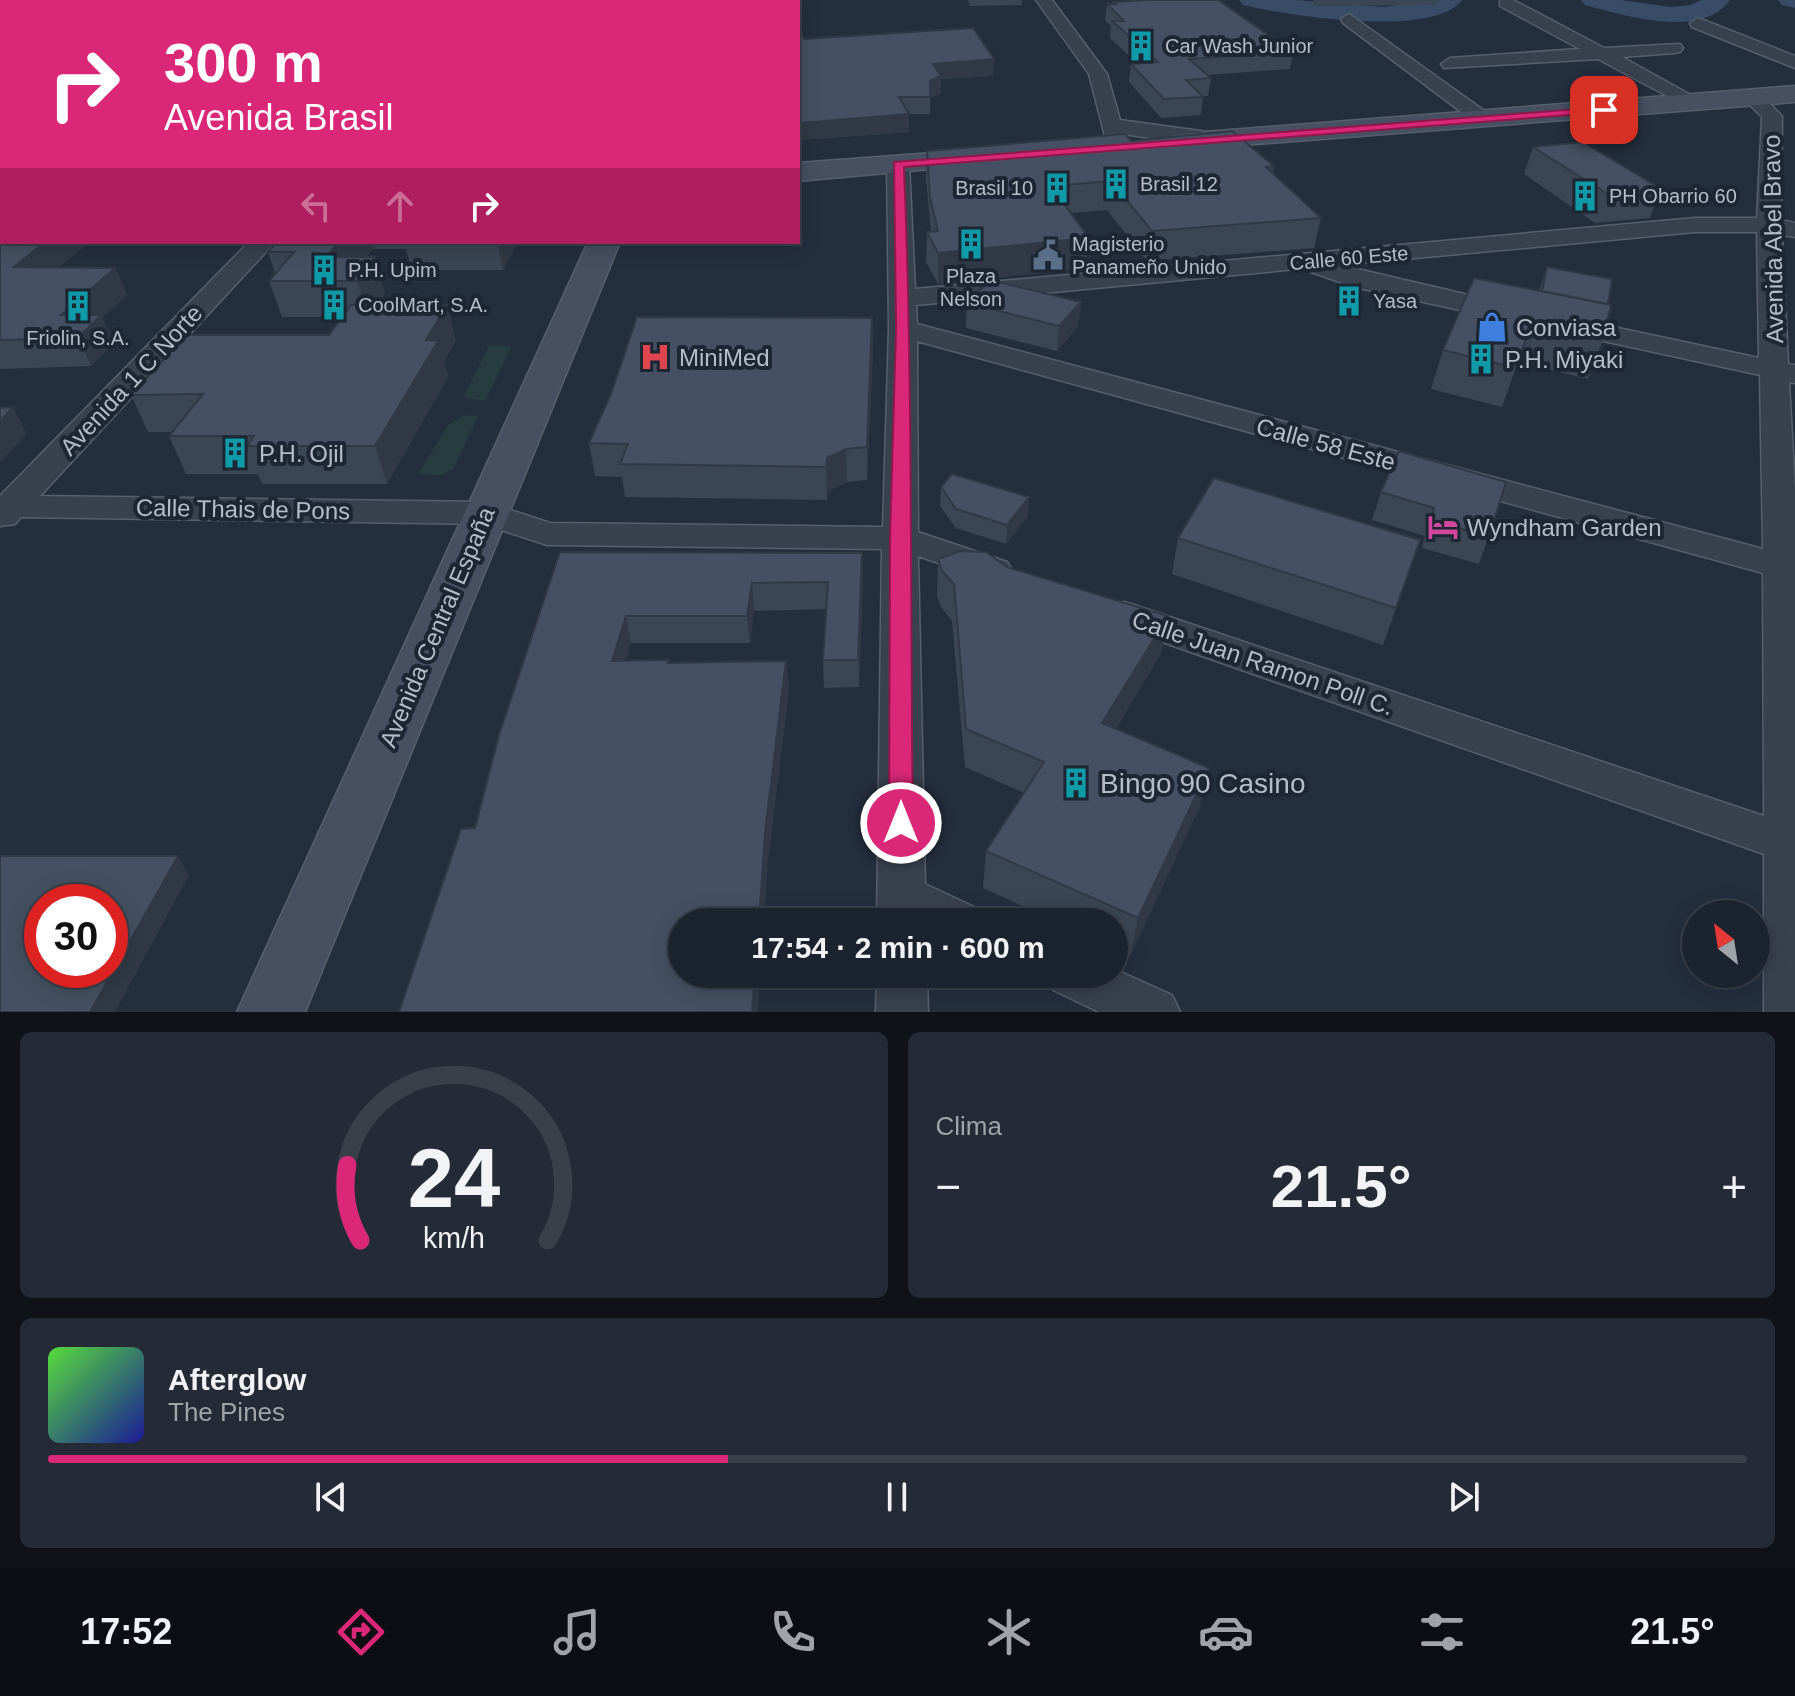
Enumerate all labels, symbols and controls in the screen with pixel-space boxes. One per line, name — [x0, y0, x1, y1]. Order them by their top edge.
building icon: Car Wash Junior — [1124, 29, 1158, 63]
text: 300 m — [164, 31, 323, 94]
icon: right — [32, 32, 136, 136]
place label: Car Wash Junior — [1165, 35, 1314, 57]
pin — [1570, 76, 1638, 144]
icon: arrive — [1582, 88, 1626, 132]
text: Avenida Brasil — [164, 97, 393, 138]
street label: Avenida Abel Bravo — [1758, 134, 1788, 344]
building icon: Brasil 12 — [1099, 167, 1133, 201]
building icon: Brasil 10 — [1040, 171, 1074, 205]
place label: Brasil 12 — [1140, 173, 1218, 195]
place label: Brasil 10 — [955, 177, 1033, 199]
building icon: PH Obarrio 60 — [1568, 179, 1602, 213]
icon: left — [294, 184, 338, 228]
icon: ahead — [378, 184, 422, 228]
icon: right — [462, 184, 506, 228]
place label: PH Obarrio 60 — [1609, 185, 1737, 207]
building icon: Plaza Nelson — [954, 227, 988, 261]
place label: Magisterio Panameño Unido — [1072, 233, 1227, 278]
public building icon: Magisterio Panameño Unido — [1031, 238, 1065, 272]
street label: Calle 60 Este — [1289, 242, 1409, 274]
building icon: P.H. Upim — [307, 253, 341, 287]
place label: P.H. Upim — [348, 259, 437, 281]
place label: Plaza Nelson — [940, 265, 1002, 310]
building icon: Yasa — [1332, 284, 1366, 318]
building icon: CoolMart, S.A. — [317, 288, 351, 322]
building icon: Friolin, S.A. — [61, 289, 95, 323]
place label: Yasa — [1373, 290, 1418, 312]
place label: CoolMart, S.A. — [358, 294, 488, 316]
street label: Avenida 1 C Norte — [54, 299, 208, 461]
shop icon: Conviasa — [1475, 310, 1509, 344]
place label: Conviasa — [1516, 314, 1617, 341]
place label: Friolin, S.A. — [26, 327, 130, 349]
hospital icon: MiniMed — [638, 340, 672, 374]
building icon: P.H. Miyaki — [1464, 342, 1498, 376]
place label: MiniMed — [679, 344, 770, 371]
place label: P.H. Miyaki — [1505, 346, 1623, 373]
street label: Calle 58 Este — [1254, 412, 1398, 476]
building icon: P.H. Ojil — [218, 436, 252, 470]
place label: P.H. Ojil — [259, 440, 344, 467]
street label: Calle Thais de Pons — [136, 494, 350, 524]
street label: Avenida Central España — [374, 502, 500, 751]
hotel icon: Wyndham Garden — [1426, 510, 1460, 544]
place label: Wyndham Garden — [1467, 514, 1662, 541]
street label: Calle Juan Ramon Poll C. — [1129, 606, 1397, 720]
building icon: Bingo 90 Casino — [1059, 766, 1093, 800]
place label: Bingo 90 Casino — [1100, 768, 1305, 799]
position arrow — [859, 781, 943, 865]
speed limit sign: 30 — [24, 884, 128, 988]
north arrow — [1682, 900, 1770, 988]
map controls — [1682, 900, 1770, 988]
text: 17:54 · 2 min · 600 m — [751, 931, 1045, 964]
text: Clima — [936, 1111, 1002, 1141]
text: 24 — [407, 1132, 500, 1225]
text: 21.5° — [1271, 1153, 1412, 1220]
text: − — [936, 1162, 961, 1211]
text: + — [1721, 1162, 1747, 1211]
text: km/h — [423, 1222, 485, 1254]
text: Afterglow — [168, 1363, 306, 1396]
text: The Pines — [168, 1397, 285, 1427]
icon: previous — [309, 1475, 353, 1519]
icon: pause — [875, 1475, 919, 1519]
icon: next — [1442, 1475, 1486, 1519]
icon: directions — [333, 1604, 389, 1660]
icon: music — [549, 1604, 605, 1660]
icon: phone — [765, 1604, 821, 1660]
icon: climate — [981, 1604, 1037, 1660]
icon: car — [1198, 1604, 1254, 1660]
icon: filters — [1414, 1604, 1470, 1660]
text: 17:52 — [80, 1611, 172, 1652]
text: 21.5° — [1630, 1611, 1715, 1652]

